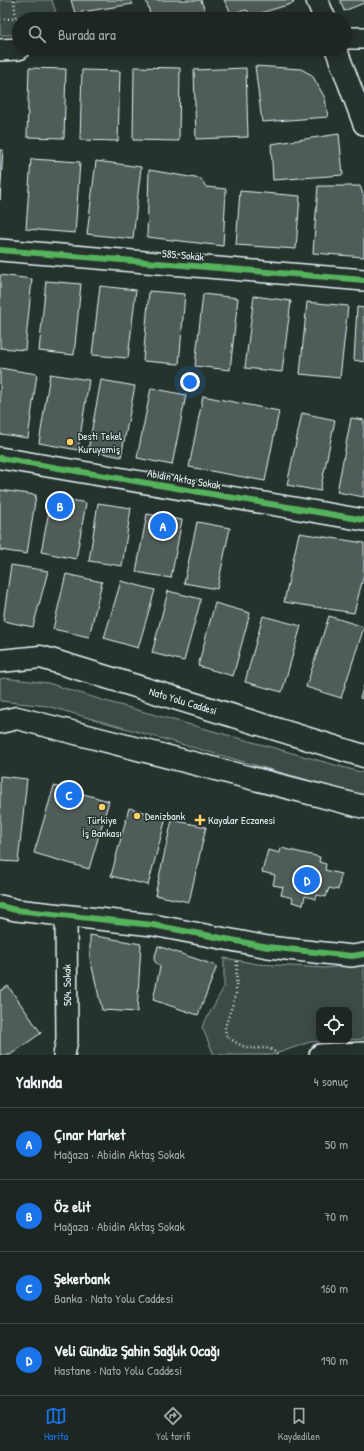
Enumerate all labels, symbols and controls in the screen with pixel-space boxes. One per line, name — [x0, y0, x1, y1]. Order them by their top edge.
search box — [12, 12, 352, 56]
icon: search — [26, 23, 48, 45]
text: Burada ara — [58, 24, 116, 45]
street label: 585. Sokak — [162, 246, 205, 264]
your location — [180, 372, 200, 392]
place label: Desti Tekel Kuruyemiş — [78, 429, 122, 456]
marker: Desti Tekel Kuruyemiş — [65, 437, 75, 447]
street label: Abidin Aktaş Sokak — [146, 466, 222, 492]
pin: B — [47, 491, 73, 521]
pin: A — [150, 511, 176, 541]
street label: Nato Yolu Caddesi — [147, 684, 219, 718]
pin: C — [56, 780, 82, 810]
marker: Türkiye İş Bankası — [97, 802, 107, 812]
place label: Denizbank — [145, 809, 186, 823]
marker: Denizbank — [132, 811, 142, 821]
place label: Türkiye İş Bankası — [82, 813, 122, 840]
place label: Kayalar Eczanesi — [208, 813, 275, 827]
marker: Kayalar Eczanesi — [195, 815, 205, 825]
pin: D — [294, 865, 320, 895]
street label: 504. Sokak — [60, 964, 74, 1006]
map controls — [316, 1007, 352, 1043]
button: locate — [316, 1007, 352, 1043]
text: Yakında — [16, 1070, 62, 1093]
text: 4 sonuç — [314, 1072, 348, 1090]
text: Çınar Market — [54, 1124, 125, 1145]
text: A — [26, 1135, 32, 1153]
text: 50 m — [325, 1135, 348, 1153]
text: Mağaza · Abidin Aktaş Sokak — [54, 1145, 185, 1163]
text: Öz elit — [54, 1196, 91, 1217]
text: B — [26, 1207, 32, 1225]
text: 70 m — [324, 1207, 348, 1225]
text: Mağaza · Abidin Aktaş Sokak — [54, 1217, 185, 1235]
text: Şekerbank — [54, 1268, 110, 1289]
text: C — [25, 1279, 33, 1297]
text: 160 m — [320, 1279, 348, 1297]
text: Banka · Nato Yolu Caddesi — [54, 1289, 173, 1307]
text: Veli Gündüz Şahin Sağlık Ocağı — [54, 1340, 220, 1361]
text: D — [26, 1351, 32, 1369]
text: 190 m — [321, 1351, 348, 1369]
text: Hastane · Nato Yolu Caddesi — [54, 1361, 182, 1379]
tab: Harita — [44, 1405, 68, 1443]
tab: Yol tarifi — [156, 1405, 190, 1443]
tab: Kaydedilen — [278, 1405, 320, 1443]

